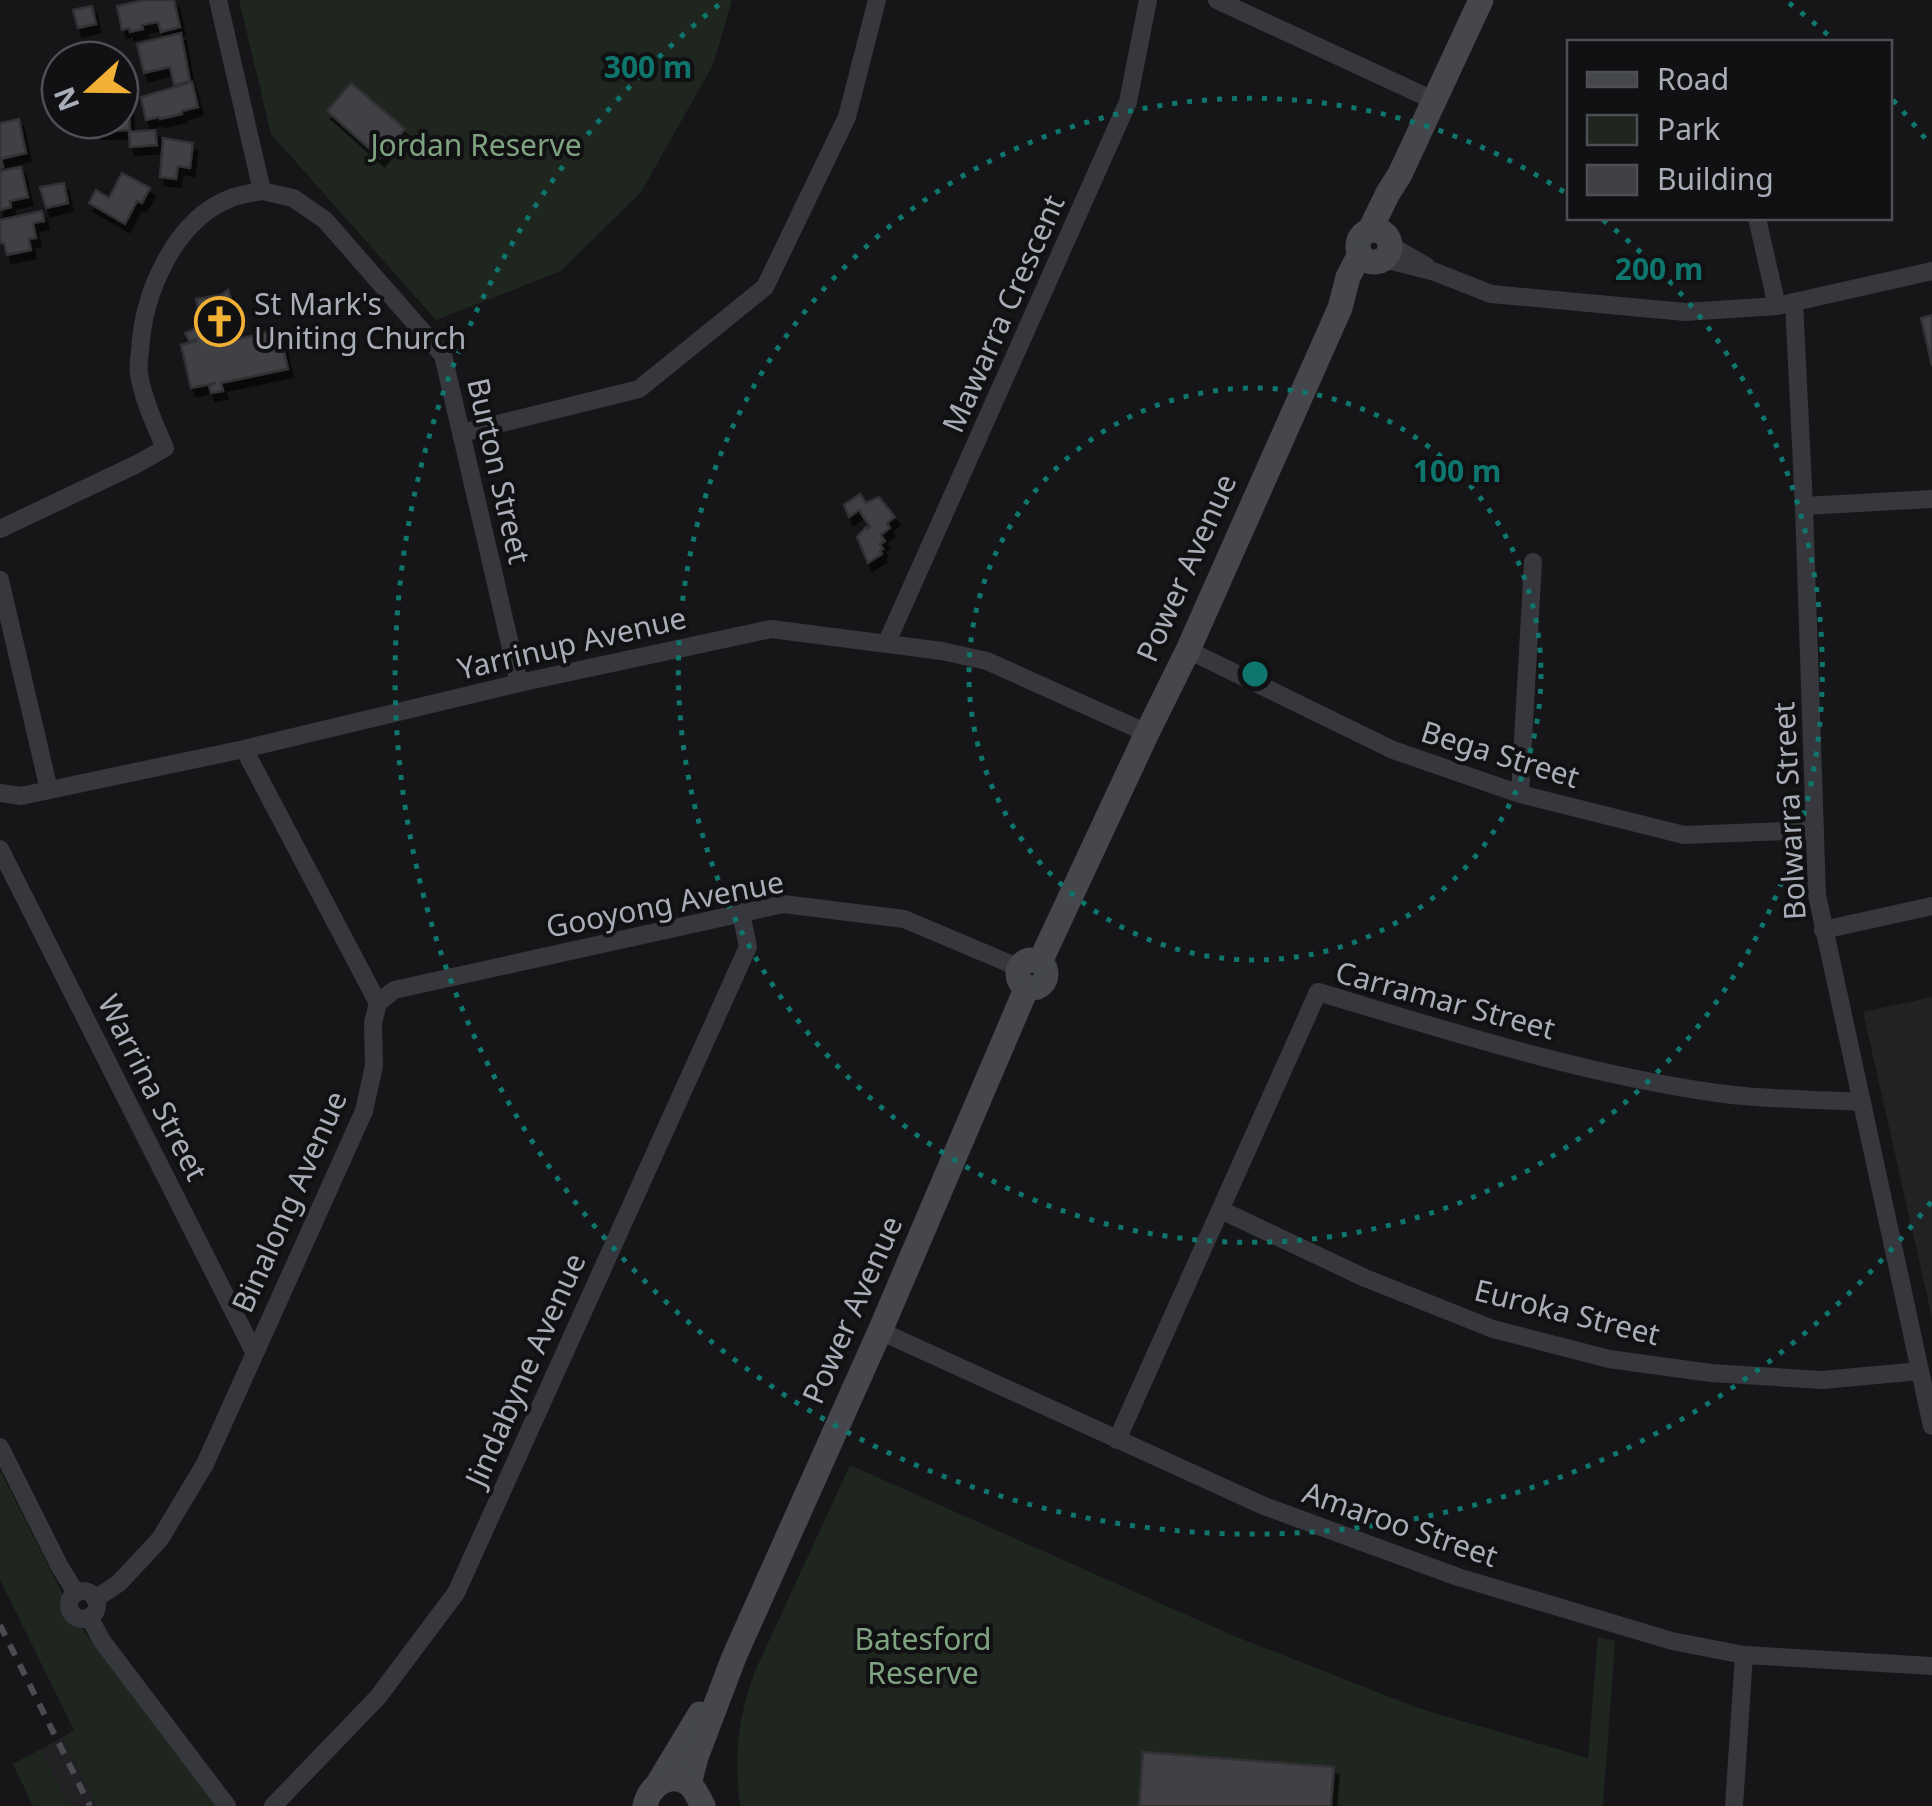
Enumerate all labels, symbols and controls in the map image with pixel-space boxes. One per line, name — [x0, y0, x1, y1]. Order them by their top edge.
north arrow — [40, 40, 140, 140]
legend — [1567, 40, 1892, 220]
text: 300 m — [604, 46, 692, 87]
text: Road — [1657, 58, 1729, 99]
text: N — [44, 82, 88, 117]
text: Park — [1657, 108, 1720, 149]
park label: Jordan Reserve — [367, 124, 582, 165]
text: Building — [1657, 158, 1774, 199]
street label: Mawarra Crescent — [932, 188, 1073, 439]
text: 200 m — [1615, 248, 1703, 289]
place label: St Mark's Uniting Church — [254, 283, 466, 358]
church icon: St Mark's Uniting Church — [193, 296, 245, 348]
street label: Burton Street — [458, 374, 541, 568]
text: 100 m — [1413, 450, 1501, 491]
street label: Power Avenue — [1126, 467, 1245, 668]
street label: Yarrinup Avenue — [453, 596, 690, 689]
centre of rings — [1237, 656, 1273, 692]
street label: Bolwarra Street — [1762, 701, 1815, 921]
street label: Bega Street — [1416, 710, 1585, 797]
street label: Gooyong Avenue — [542, 860, 787, 947]
street label: Carramar Street — [1331, 951, 1560, 1049]
street label: Warrina Street — [89, 987, 218, 1187]
street label: Binalong Avenue — [221, 1084, 356, 1319]
street label: Power Avenue — [792, 1209, 911, 1410]
street label: Jindabyne Avenue — [454, 1246, 595, 1495]
street label: Euroka Street — [1470, 1269, 1664, 1354]
street label: Amaroo Street — [1298, 1471, 1504, 1576]
park label: Batesford Reserve — [854, 1618, 992, 1693]

